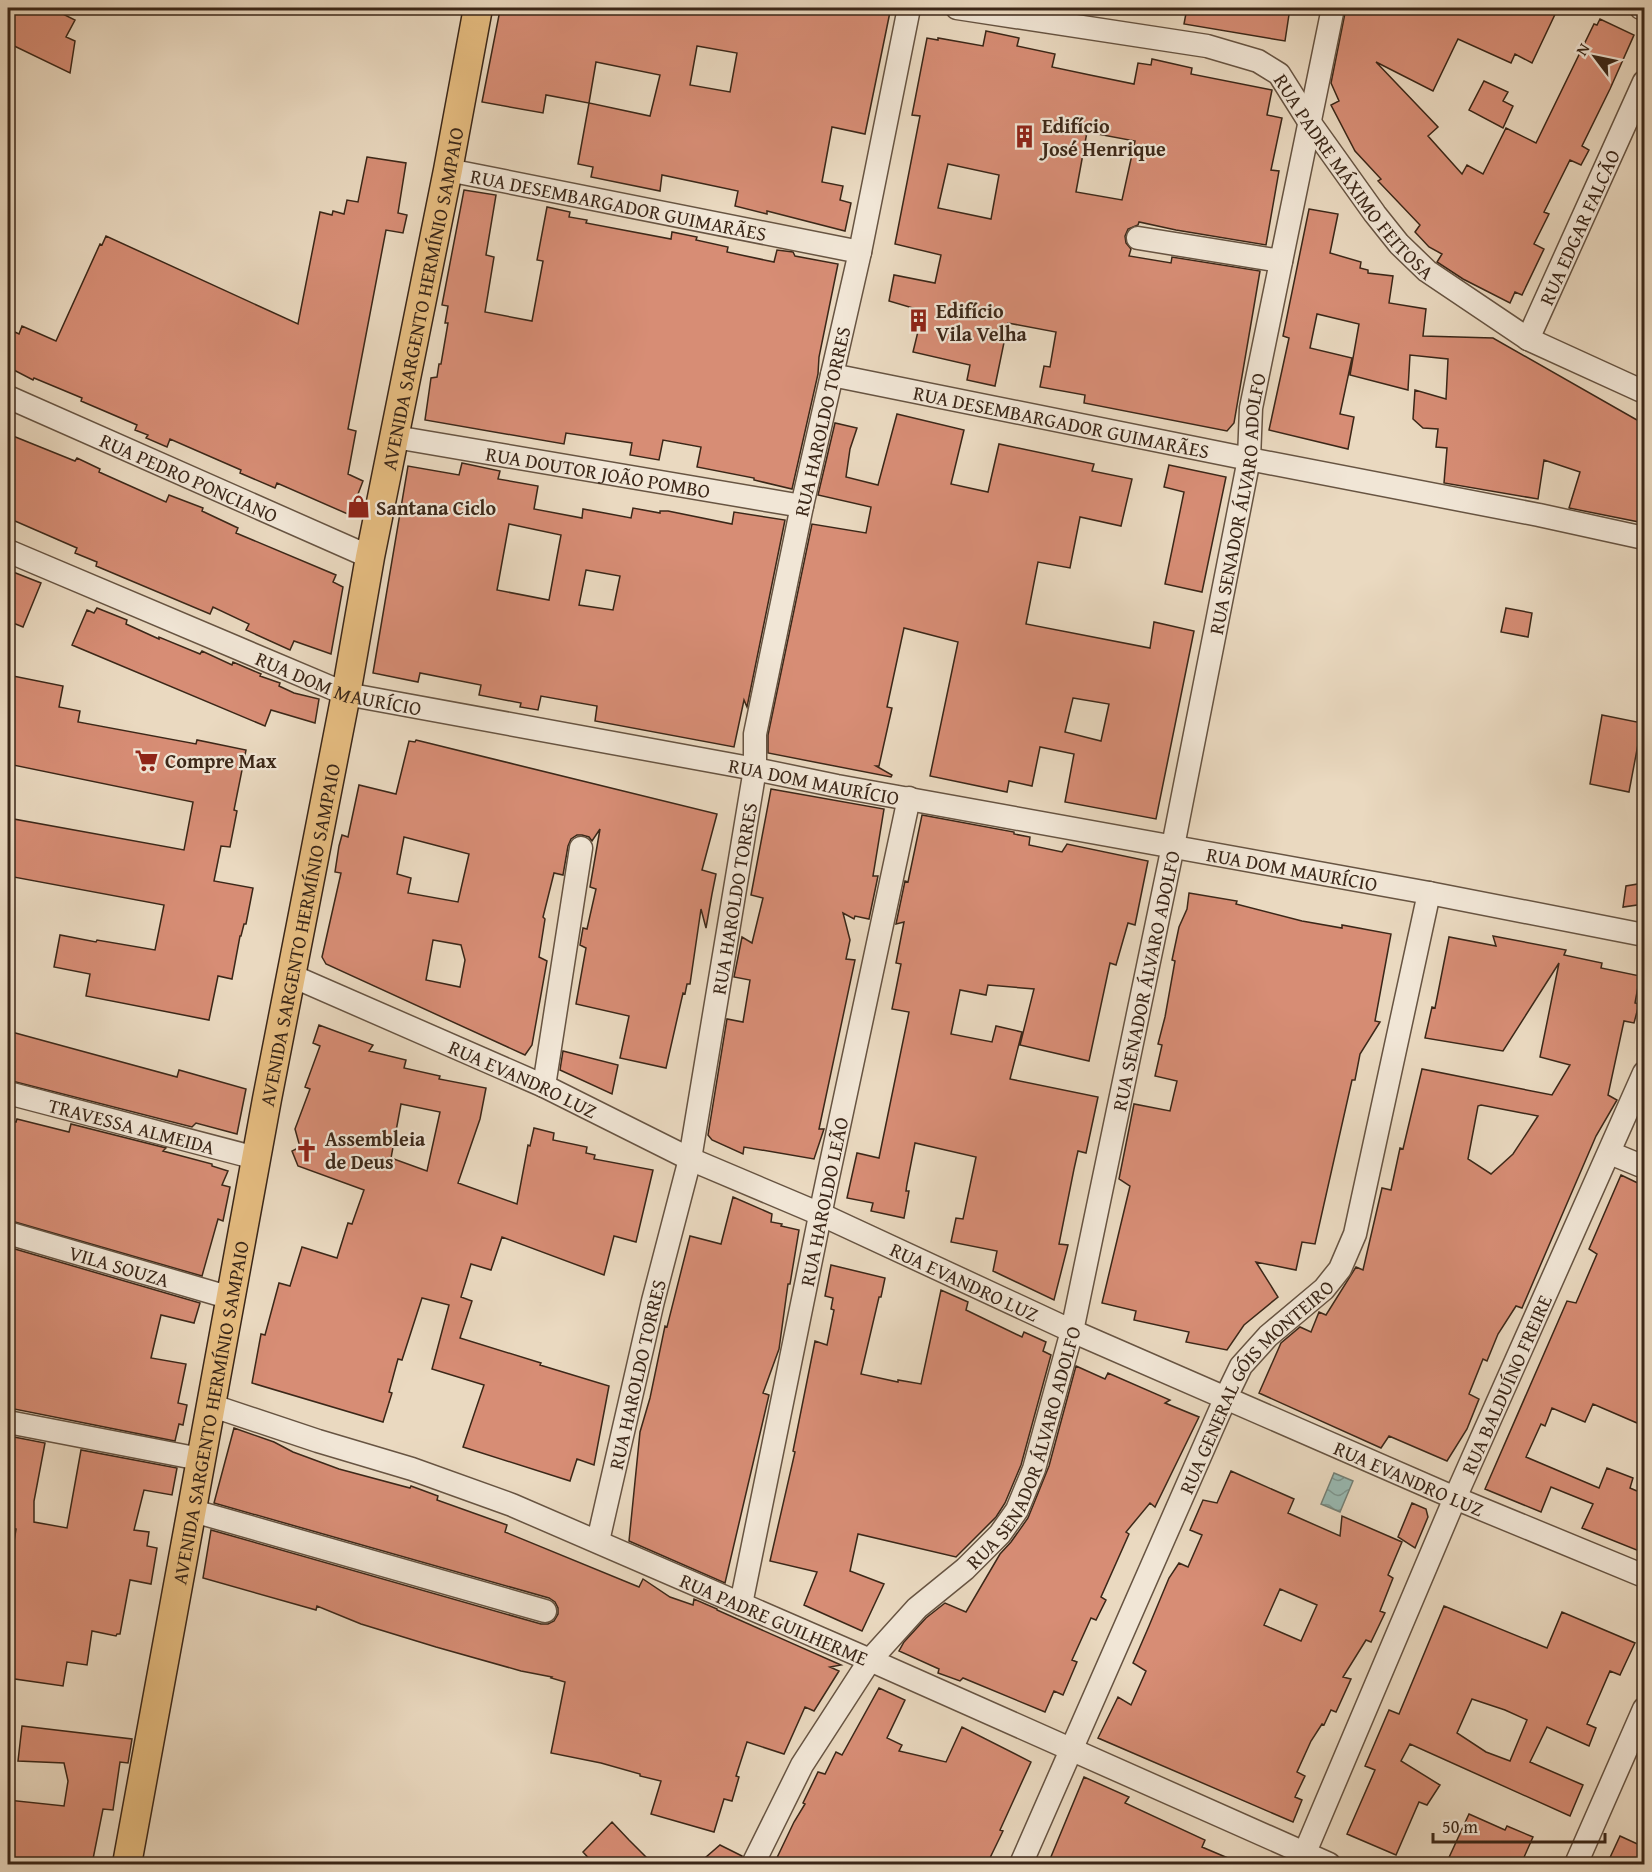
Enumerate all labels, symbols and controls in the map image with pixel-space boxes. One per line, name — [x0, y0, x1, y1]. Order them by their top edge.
north arrow — [1565, 27, 1625, 87]
text: N — [1569, 38, 1595, 60]
street label: RUA PADRE MÁXIMO FEITOSA — [1268, 67, 1441, 286]
place label: Edifício José Henrique — [1039, 111, 1166, 163]
building icon: Edifício José Henrique — [1011, 124, 1037, 150]
street label: AVENIDA SARGENTO HERMÍNIO SAMPAIO — [373, 125, 470, 473]
street label: RUA EDGAR FALCÃO — [1531, 144, 1626, 309]
street label: RUA DESEMBARGADOR GUIMARÃES — [468, 160, 769, 248]
place label: Edifício Vila Velha — [936, 296, 1027, 348]
building icon: Edifício Vila Velha — [905, 308, 931, 334]
street label: RUA HAROLDO TORRES — [786, 323, 857, 519]
street label: RUA SENADOR ÁLVARO ADOLFO — [1200, 370, 1272, 637]
street label: RUA DESEMBARGADOR GUIMARÃES — [911, 377, 1212, 465]
street label: RUA PEDRO PONCIANO — [96, 425, 283, 529]
street label: RUA DOUTOR JOÃO POMBO — [484, 438, 712, 505]
place label: Santana Ciclo — [376, 493, 497, 522]
shop icon: Santana Ciclo — [345, 494, 371, 520]
street label: RUA DOM MAURÍCIO — [251, 643, 424, 722]
place label: Compre Max — [165, 746, 277, 775]
supermarket icon: Compre Max — [134, 747, 160, 773]
street label: RUA DOM MAURÍCIO — [726, 750, 902, 811]
street label: AVENIDA SARGENTO HERMÍNIO SAMPAIO — [251, 761, 347, 1109]
street label: RUA HAROLDO TORRES — [703, 800, 764, 997]
street label: RUA DOM MAURÍCIO — [1204, 839, 1380, 898]
street label: RUA SENADOR ÁLVARO ADOLFO — [1104, 848, 1186, 1113]
street label: RUA EVANDRO LUZ — [444, 1032, 602, 1125]
street label: TRAVESSA ALMEIDA — [45, 1090, 218, 1161]
street label: RUA HAROLDO LEÃO — [792, 1114, 855, 1288]
place label: Assembleia de Deus — [325, 1124, 426, 1176]
church icon: Assembleia de Deus — [294, 1137, 320, 1163]
street label: RUA EVANDRO LUZ — [886, 1234, 1043, 1328]
street label: VILA SOUZA — [66, 1237, 173, 1294]
street label: AVENIDA SARGENTO HERMÍNIO SAMPAIO — [164, 1238, 255, 1587]
street label: RUA GENERAL GÓIS MONTEIRO — [1171, 1274, 1340, 1498]
street label: RUA HAROLDO TORRES — [600, 1276, 673, 1472]
street label: RUA BALDUÍNO FREIRE — [1453, 1290, 1558, 1479]
street label: RUA SENADOR ÁLVARO ADOLFO — [959, 1323, 1087, 1575]
street label: RUA EVANDRO LUZ — [1330, 1433, 1488, 1523]
street label: RUA PADRE GUILHERME — [676, 1565, 873, 1672]
scale bar — [1433, 1806, 1606, 1844]
text: 50 m — [1442, 1813, 1478, 1840]

